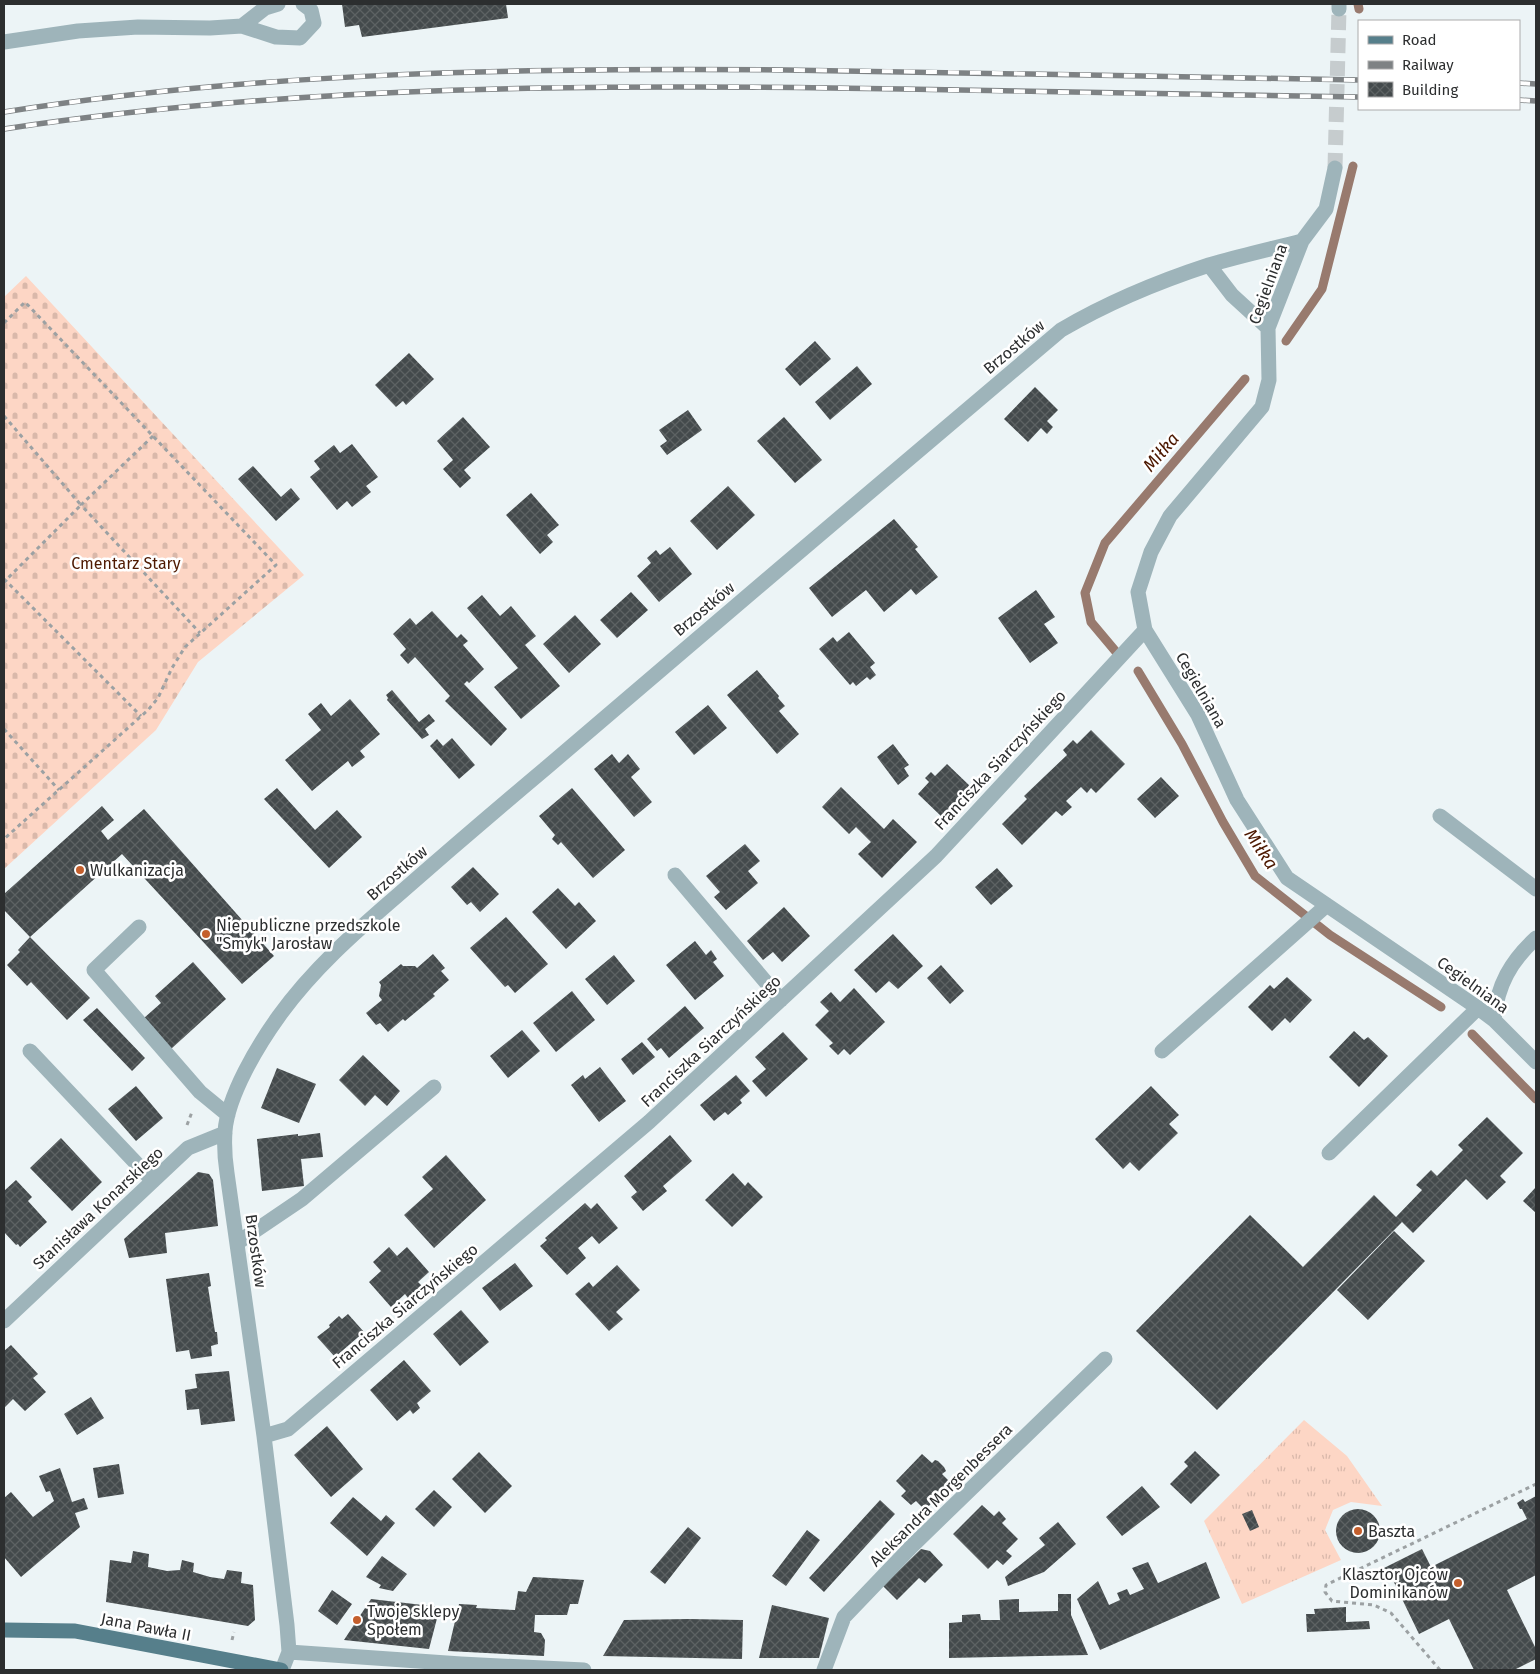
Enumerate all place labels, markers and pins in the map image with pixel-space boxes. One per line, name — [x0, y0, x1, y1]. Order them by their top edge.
place label: Wulkanizacja — [90, 861, 184, 880]
marker: Wulkanizacja — [74, 864, 86, 876]
place label: Niepubliczne przedszkole "Smyk" Jarosław — [216, 916, 401, 953]
marker: Niepubliczne przedszkole "Smyk" Jarosław — [200, 928, 212, 940]
place label: Baszta — [1368, 1522, 1415, 1541]
marker: Baszta — [1352, 1525, 1364, 1537]
place label: Klasztor Ojców Dominikanów — [1342, 1565, 1449, 1602]
marker: Klasztor Ojców Dominikanów — [1452, 1577, 1464, 1589]
place label: Twoje sklepy Społem — [367, 1602, 459, 1639]
marker: Twoje sklepy Społem — [351, 1614, 363, 1626]

